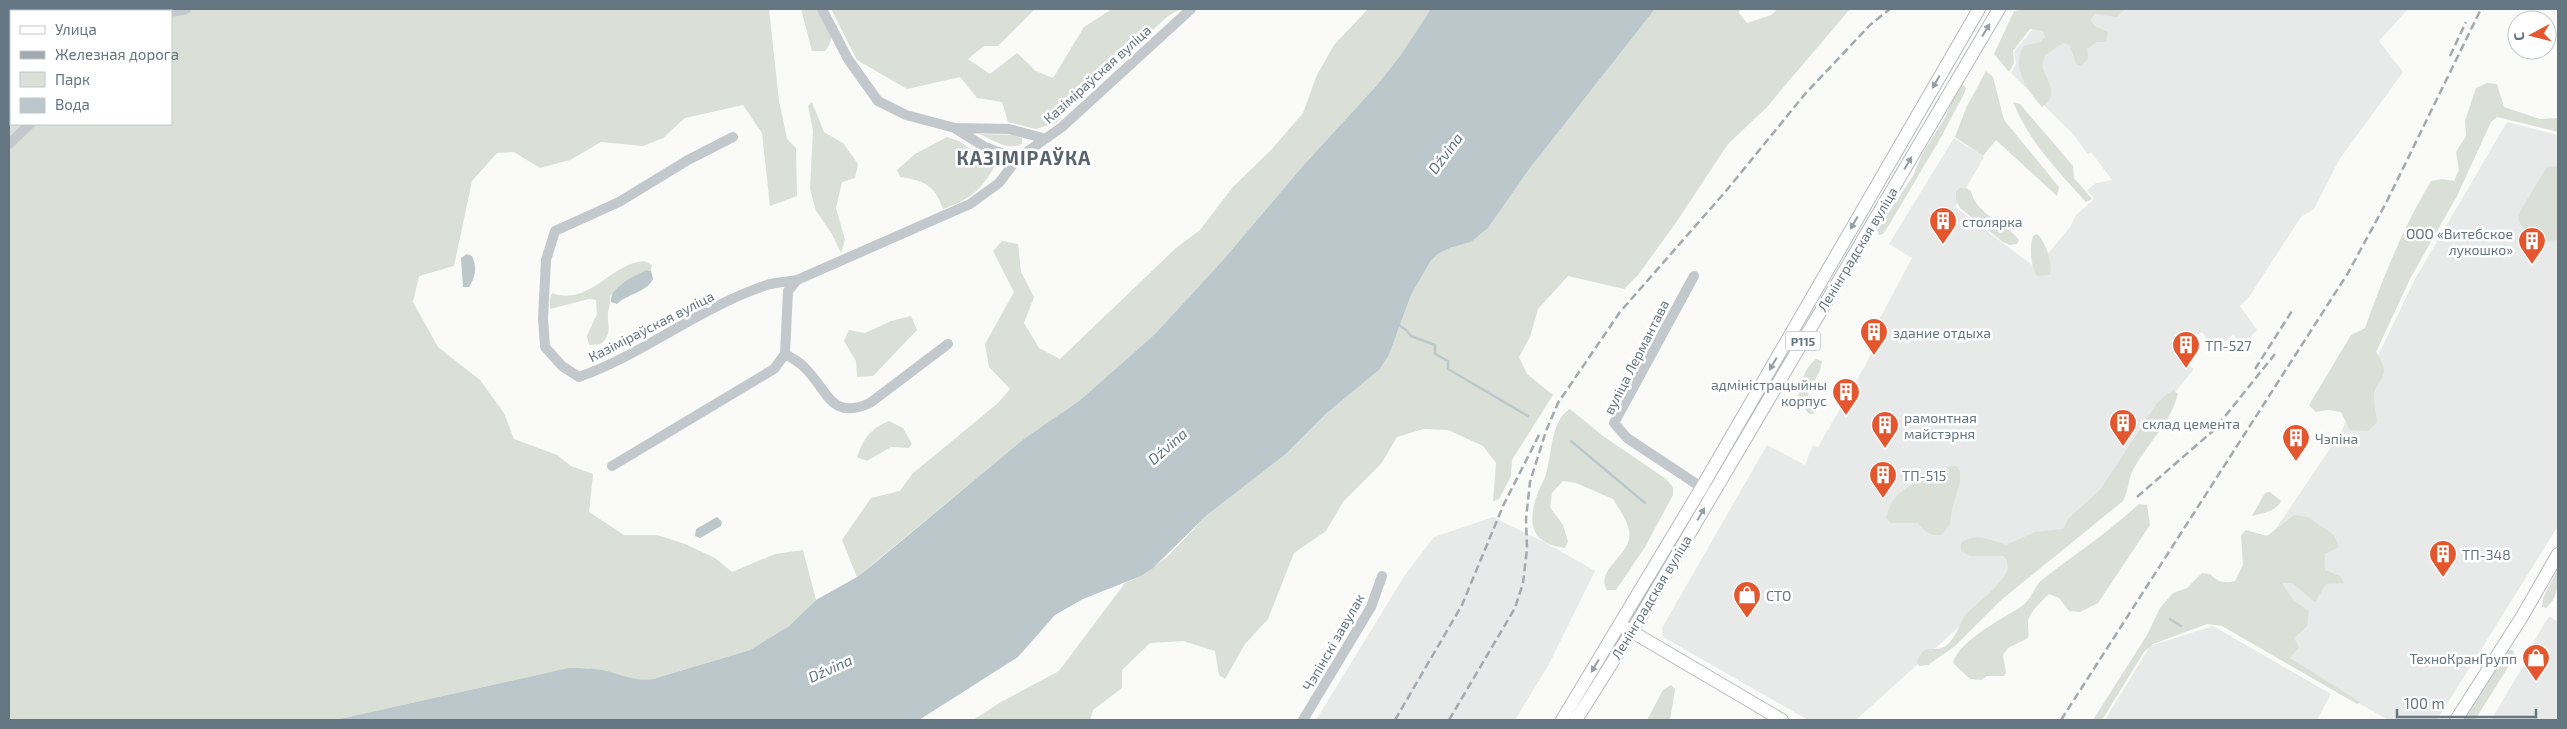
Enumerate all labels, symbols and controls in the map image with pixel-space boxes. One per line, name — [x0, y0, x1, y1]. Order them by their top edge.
legend — [10, 10, 172, 125]
north arrow — [2507, 10, 2557, 60]
text: Улица — [55, 20, 97, 38]
street label: Казіміраўская вуліца — [1040, 21, 1154, 127]
one-way arrow — [1982, 23, 1991, 36]
text: С — [2510, 32, 2528, 42]
text: Железная дорога — [55, 45, 179, 63]
text: Парк — [55, 70, 90, 88]
one-way arrow — [1931, 76, 1940, 89]
text: Вода — [55, 95, 90, 113]
water label: Dźvina — [1424, 129, 1466, 177]
district label: КАЗІМІРАЎКА — [957, 146, 1091, 169]
one-way arrow — [1903, 156, 1912, 169]
street label: Ленінградская вуліца — [1813, 184, 1901, 314]
building icon: столярка — [1928, 206, 1958, 245]
place label: столярка — [1962, 213, 2022, 230]
one-way arrow — [1850, 216, 1859, 230]
place label: ООО «Витебское лукошко» — [2406, 225, 2513, 258]
building icon: ООО «Витебское лукошко» — [2517, 226, 2547, 265]
street label: Казіміраўская вуліца — [585, 287, 717, 365]
street label: вуліца Лермантава — [1600, 297, 1672, 417]
building icon: здание отдыха — [1859, 317, 1889, 356]
place label: здание отдыха — [1893, 324, 1991, 341]
building icon: ТП-527 — [2171, 330, 2201, 369]
road number: Р115 — [1786, 332, 1820, 351]
place label: ТП-527 — [2205, 337, 2251, 354]
one-way arrow — [1769, 357, 1778, 370]
place label: адміністрацыйны корпус — [1711, 376, 1827, 409]
building icon: адміністрацыйны корпус — [1831, 377, 1861, 416]
building icon: склад цемента — [2108, 408, 2138, 447]
place label: рамонтная майстэрня — [1904, 409, 1977, 442]
building icon: рамонтная майстэрня — [1870, 410, 1900, 449]
place label: склад цемента — [2142, 415, 2240, 432]
building icon: Чэпіна — [2281, 423, 2311, 462]
water label: Dźvina — [1144, 424, 1190, 468]
place label: Чэпіна — [2315, 430, 2358, 447]
building icon: ТП-515 — [1868, 460, 1898, 499]
place label: ТП-515 — [1902, 467, 1946, 484]
one-way arrow — [1696, 507, 1705, 520]
street label: Ленінградская вуліца — [1607, 532, 1695, 662]
building icon: ТП-348 — [2428, 539, 2458, 578]
place label: ТП-348 — [2462, 546, 2511, 563]
shop icon: СТО — [1732, 580, 1762, 619]
place label: СТО — [1766, 587, 1791, 604]
street label: Чэпінскі завулак — [1298, 590, 1368, 693]
shop icon: ТехноКранГрупп — [2521, 643, 2551, 682]
water label: Dźvina — [805, 650, 855, 686]
place label: ТехноКранГрупп — [2410, 650, 2517, 667]
one-way arrow — [1590, 659, 1599, 672]
scale bar — [2397, 686, 2536, 718]
text: 100 m — [2404, 694, 2445, 712]

